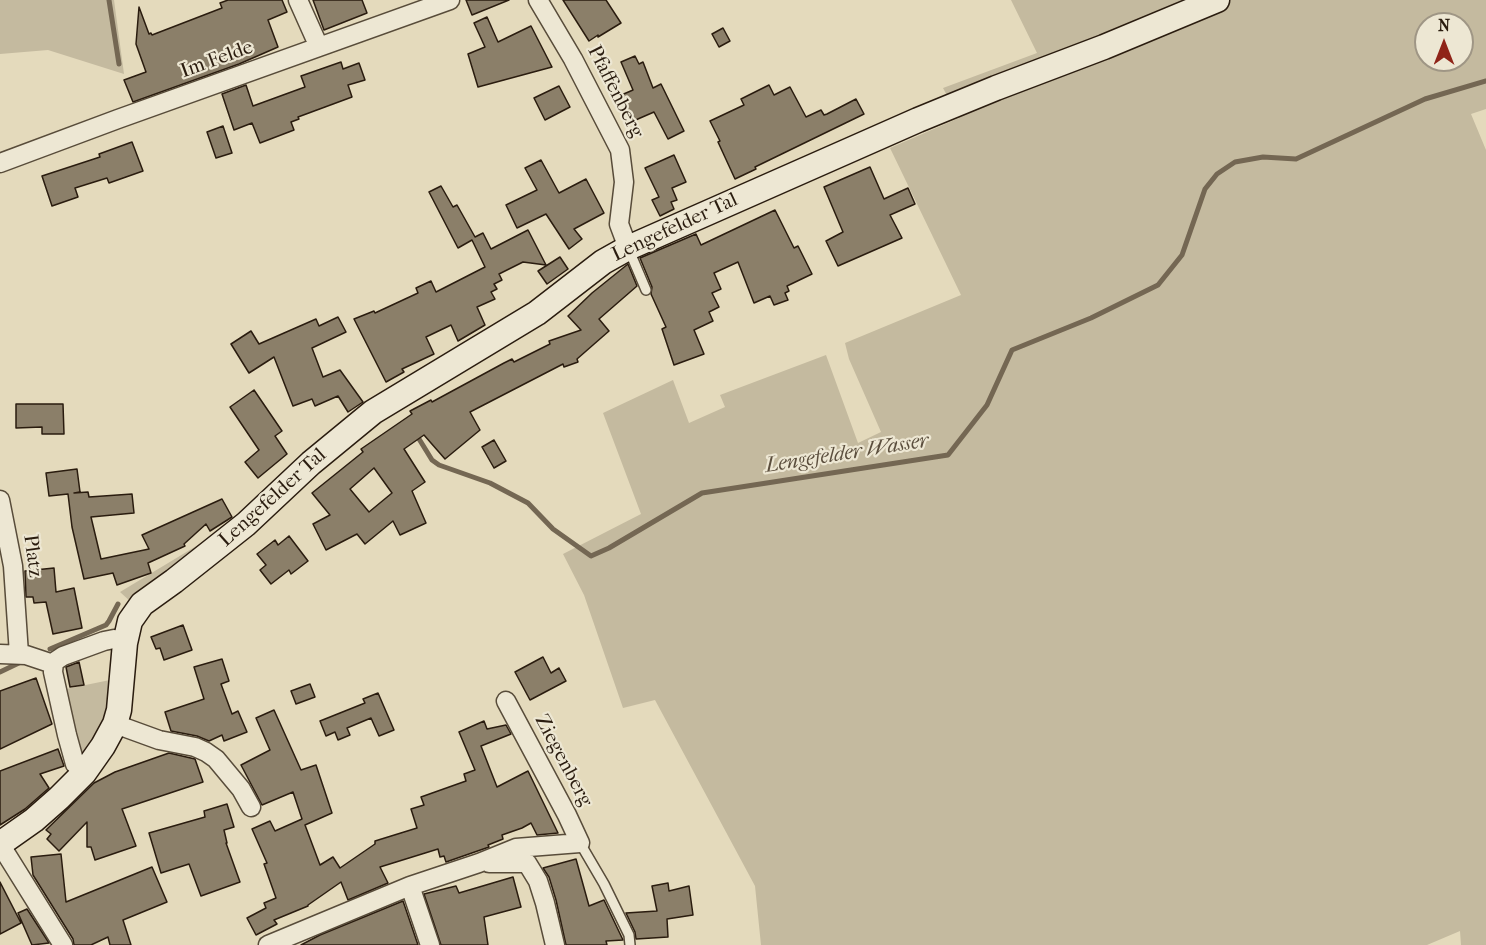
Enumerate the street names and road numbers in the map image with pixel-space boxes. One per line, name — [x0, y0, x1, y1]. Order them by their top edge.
street label: Im Felde — [177, 36, 257, 84]
street label: Pfaffenberg — [581, 42, 649, 142]
street label: Lengefelder Tal — [608, 188, 742, 268]
street label: Lengefelder Tal — [214, 444, 332, 552]
street label: Platz — [17, 533, 47, 579]
street label: Ziegenberg — [529, 711, 597, 811]

